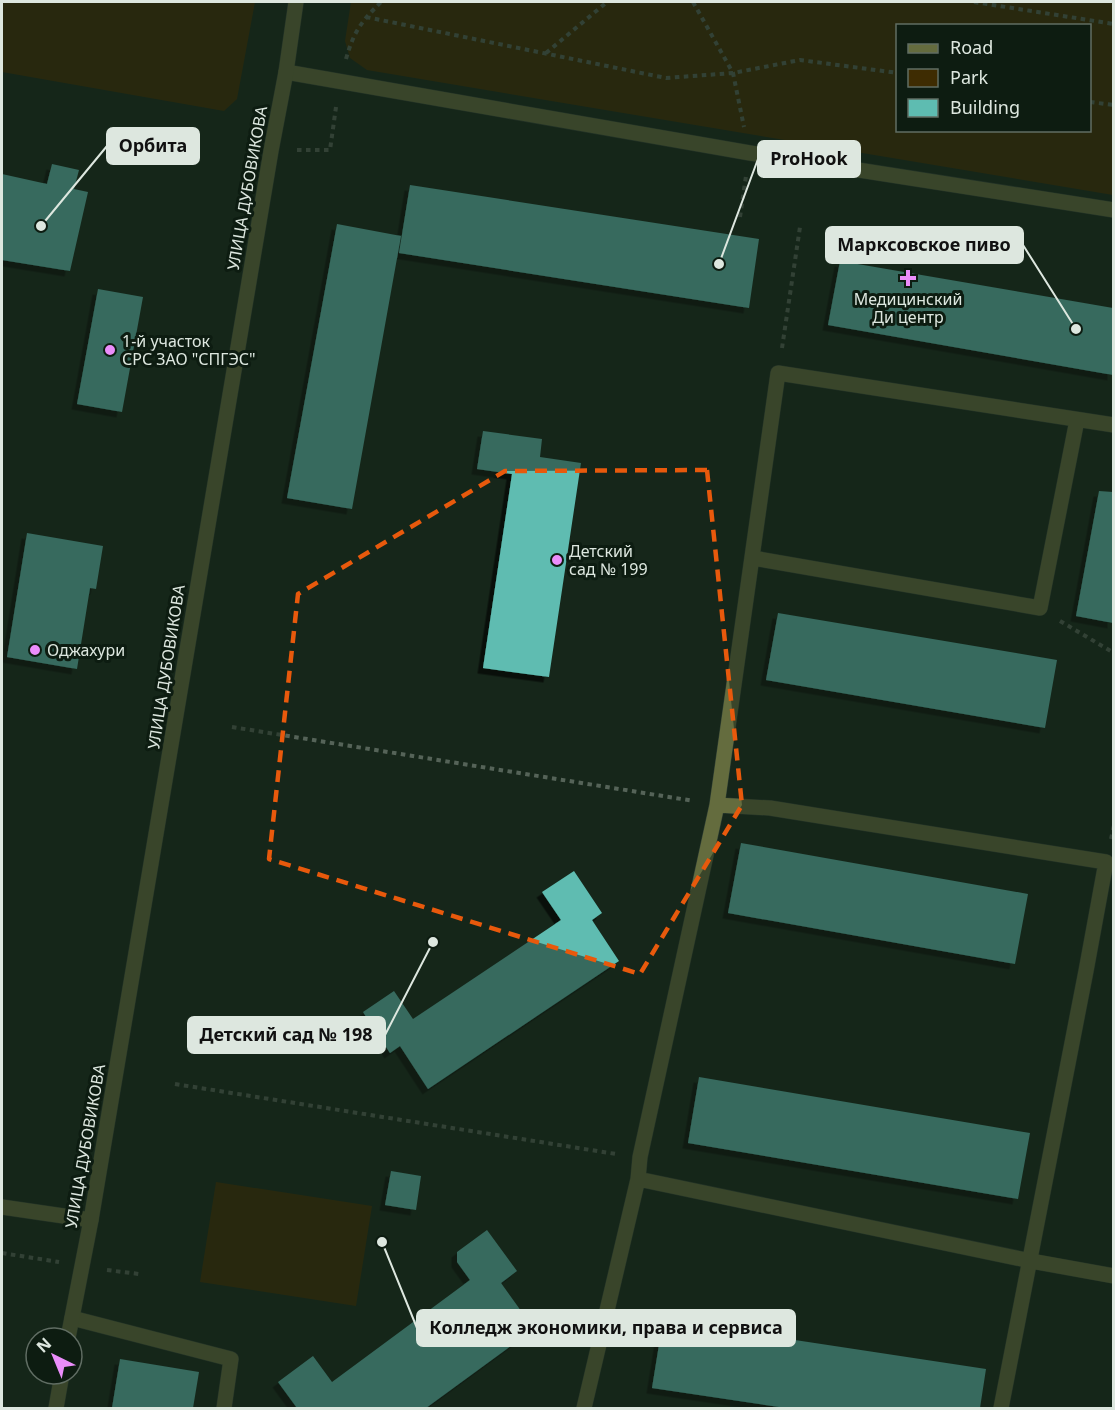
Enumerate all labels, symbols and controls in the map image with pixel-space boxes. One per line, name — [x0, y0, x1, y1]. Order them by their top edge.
legend — [896, 24, 1091, 132]
text: Road — [950, 35, 993, 59]
text: Park — [950, 65, 988, 89]
text: Building — [950, 95, 1020, 119]
street label: УЛИЦА ДУБОВИКОВА — [222, 103, 272, 272]
callout: Орбита — [107, 128, 199, 164]
text: Орбита — [119, 133, 187, 157]
callout: ProHook — [758, 141, 860, 177]
text: ProHook — [770, 146, 849, 170]
callout: Марксовское пиво — [826, 227, 1023, 263]
text: Марксовское пиво — [837, 232, 1011, 256]
marker: Медицинский Ди центр — [899, 269, 917, 287]
place label: Медицинский Ди центр — [854, 288, 962, 328]
place label: 1-й участок СРС ЗАО "СПГЭС" — [122, 330, 256, 370]
marker: 1-й участок СРС ЗАО "СПГЭС" — [103, 343, 117, 357]
place label: Детский сад № 199 — [569, 540, 648, 580]
marker: Детский сад № 199 — [550, 553, 564, 567]
street label: УЛИЦА ДУБОВИКОВА — [142, 582, 190, 751]
place label: Оджахури — [47, 639, 125, 661]
marker: Оджахури — [28, 643, 42, 657]
callout: Детский сад № 198 — [188, 1017, 385, 1053]
text: Детский сад № 198 — [199, 1022, 373, 1046]
street label: УЛИЦА ДУБОВИКОВА — [60, 1061, 110, 1230]
callout: Колледж экономики, права и сервиса — [417, 1310, 795, 1346]
text: Колледж экономики, права и сервиса — [429, 1315, 783, 1339]
north arrow — [24, 1326, 84, 1386]
text: N — [32, 1333, 56, 1358]

